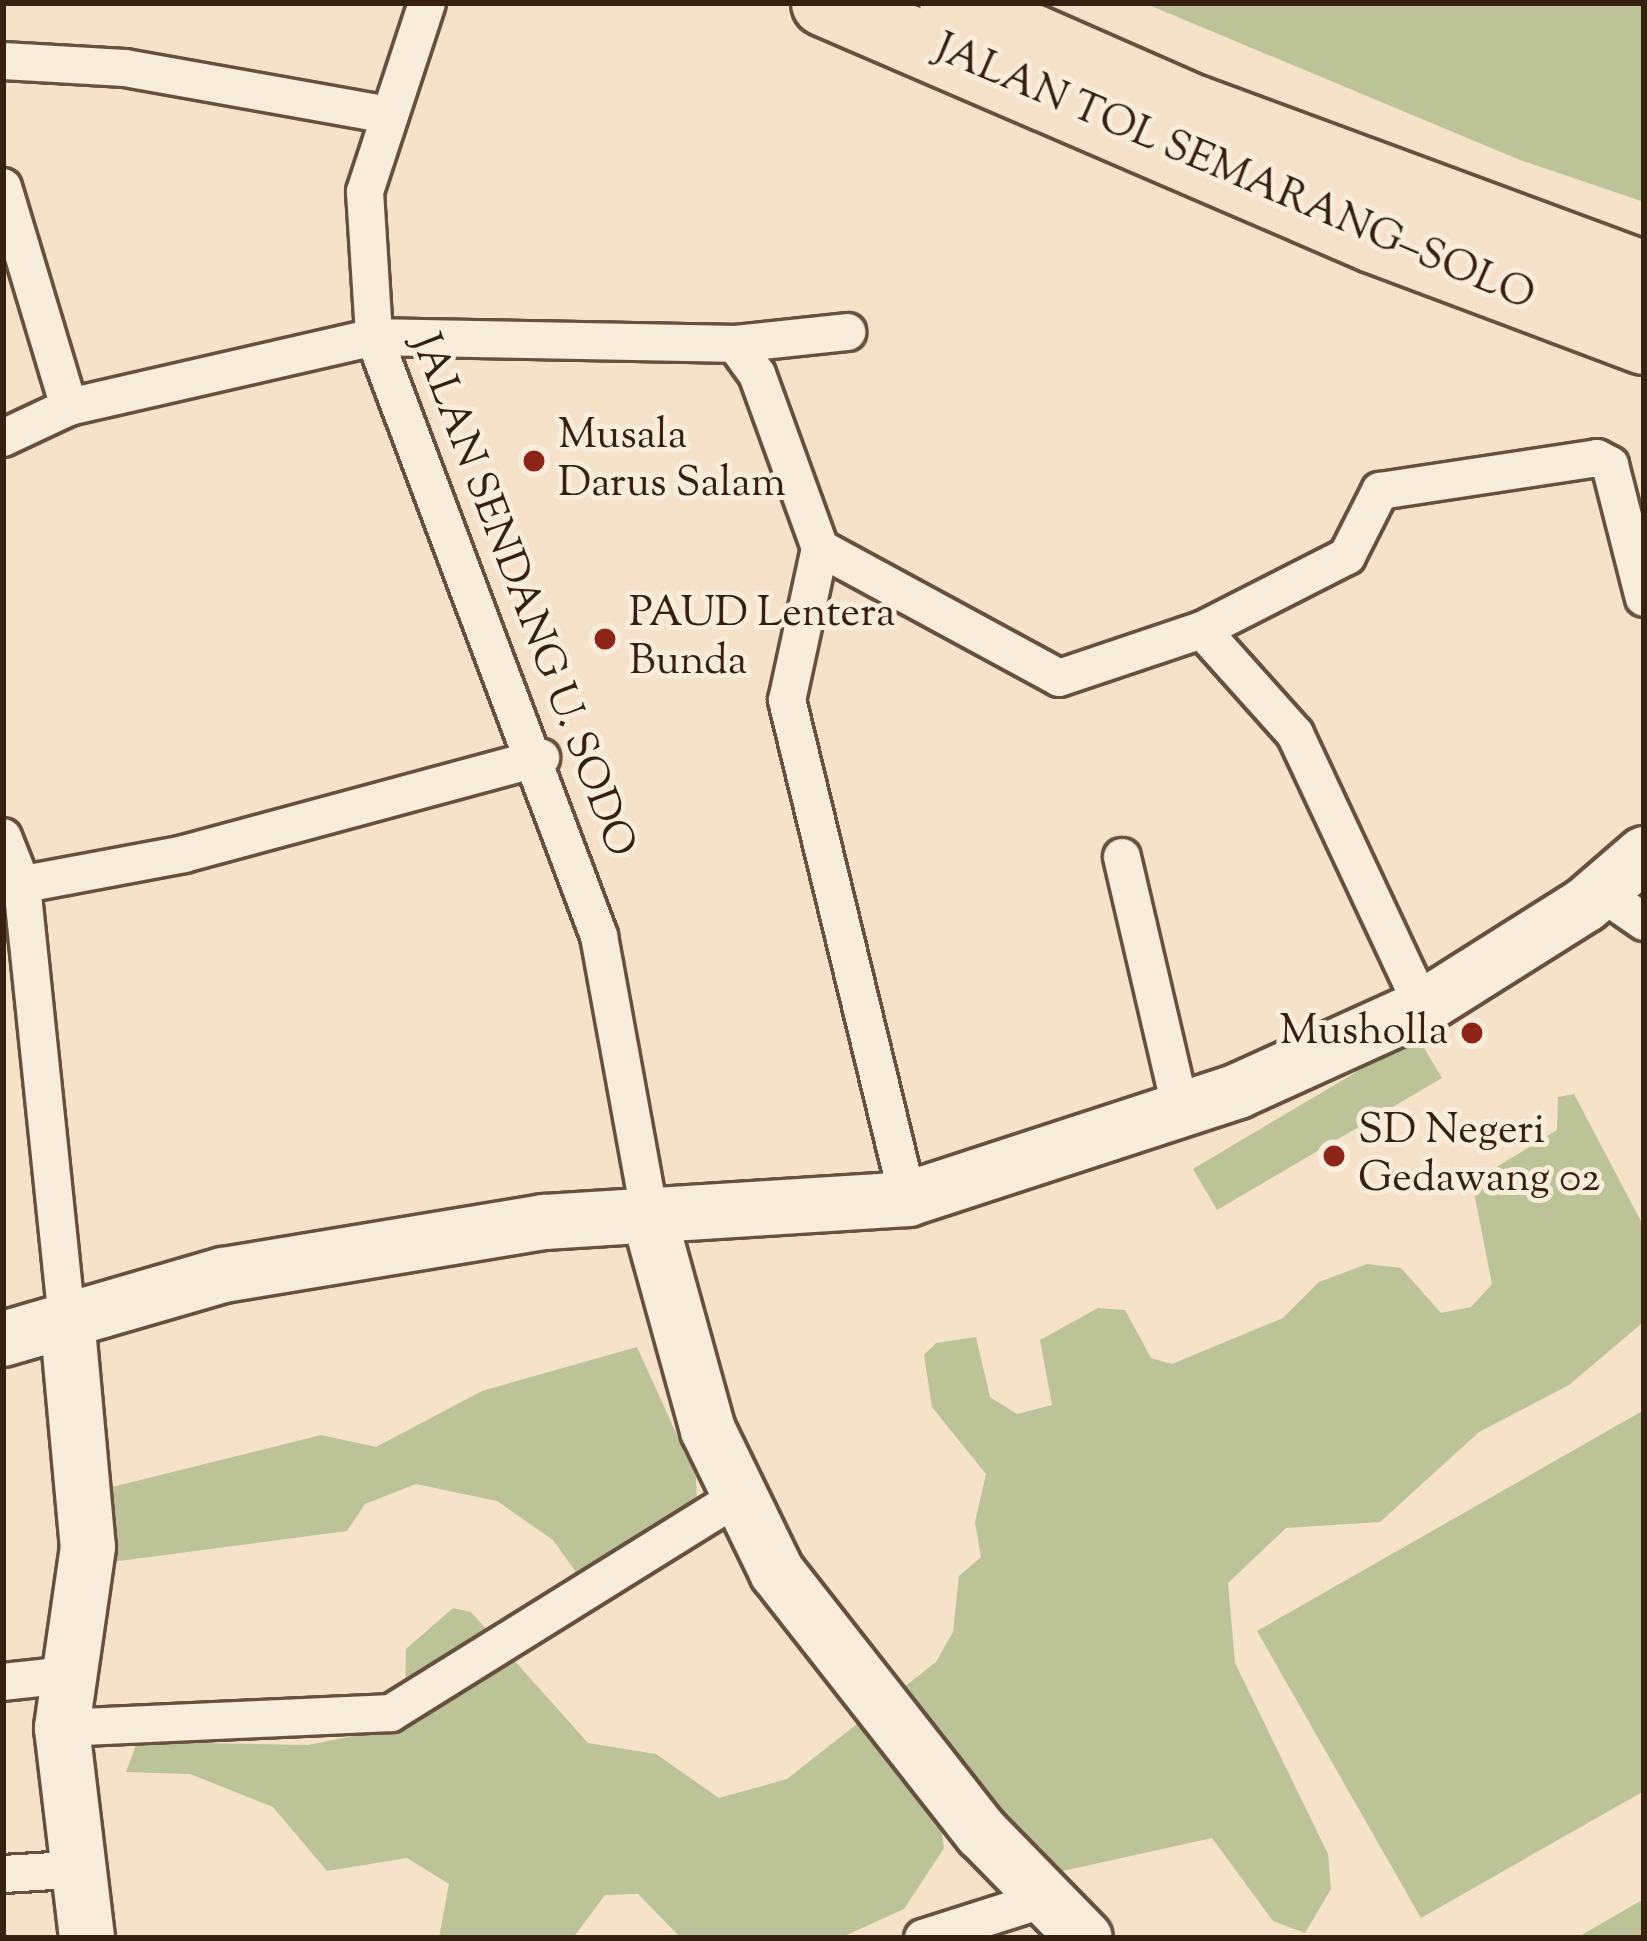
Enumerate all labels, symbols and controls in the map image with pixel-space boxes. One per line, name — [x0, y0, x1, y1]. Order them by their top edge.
street label: JALAN TOL SEMARANG–SOLO — [927, 25, 1541, 323]
street label: JALAN SENDANG U. SODO — [398, 327, 644, 865]
place label: Musala Darus Salam — [558, 412, 786, 510]
marker: Musala Darus Salam — [521, 448, 547, 474]
place label: PAUD Lentera Bunda — [629, 590, 895, 688]
marker: PAUD Lentera Bunda — [592, 626, 618, 652]
place label: Musholla — [1280, 1008, 1448, 1058]
marker: Musholla — [1459, 1020, 1485, 1046]
place label: SD Negeri Gedawang 02 — [1358, 1107, 1601, 1206]
marker: SD Negeri Gedawang 02 — [1321, 1143, 1347, 1169]

